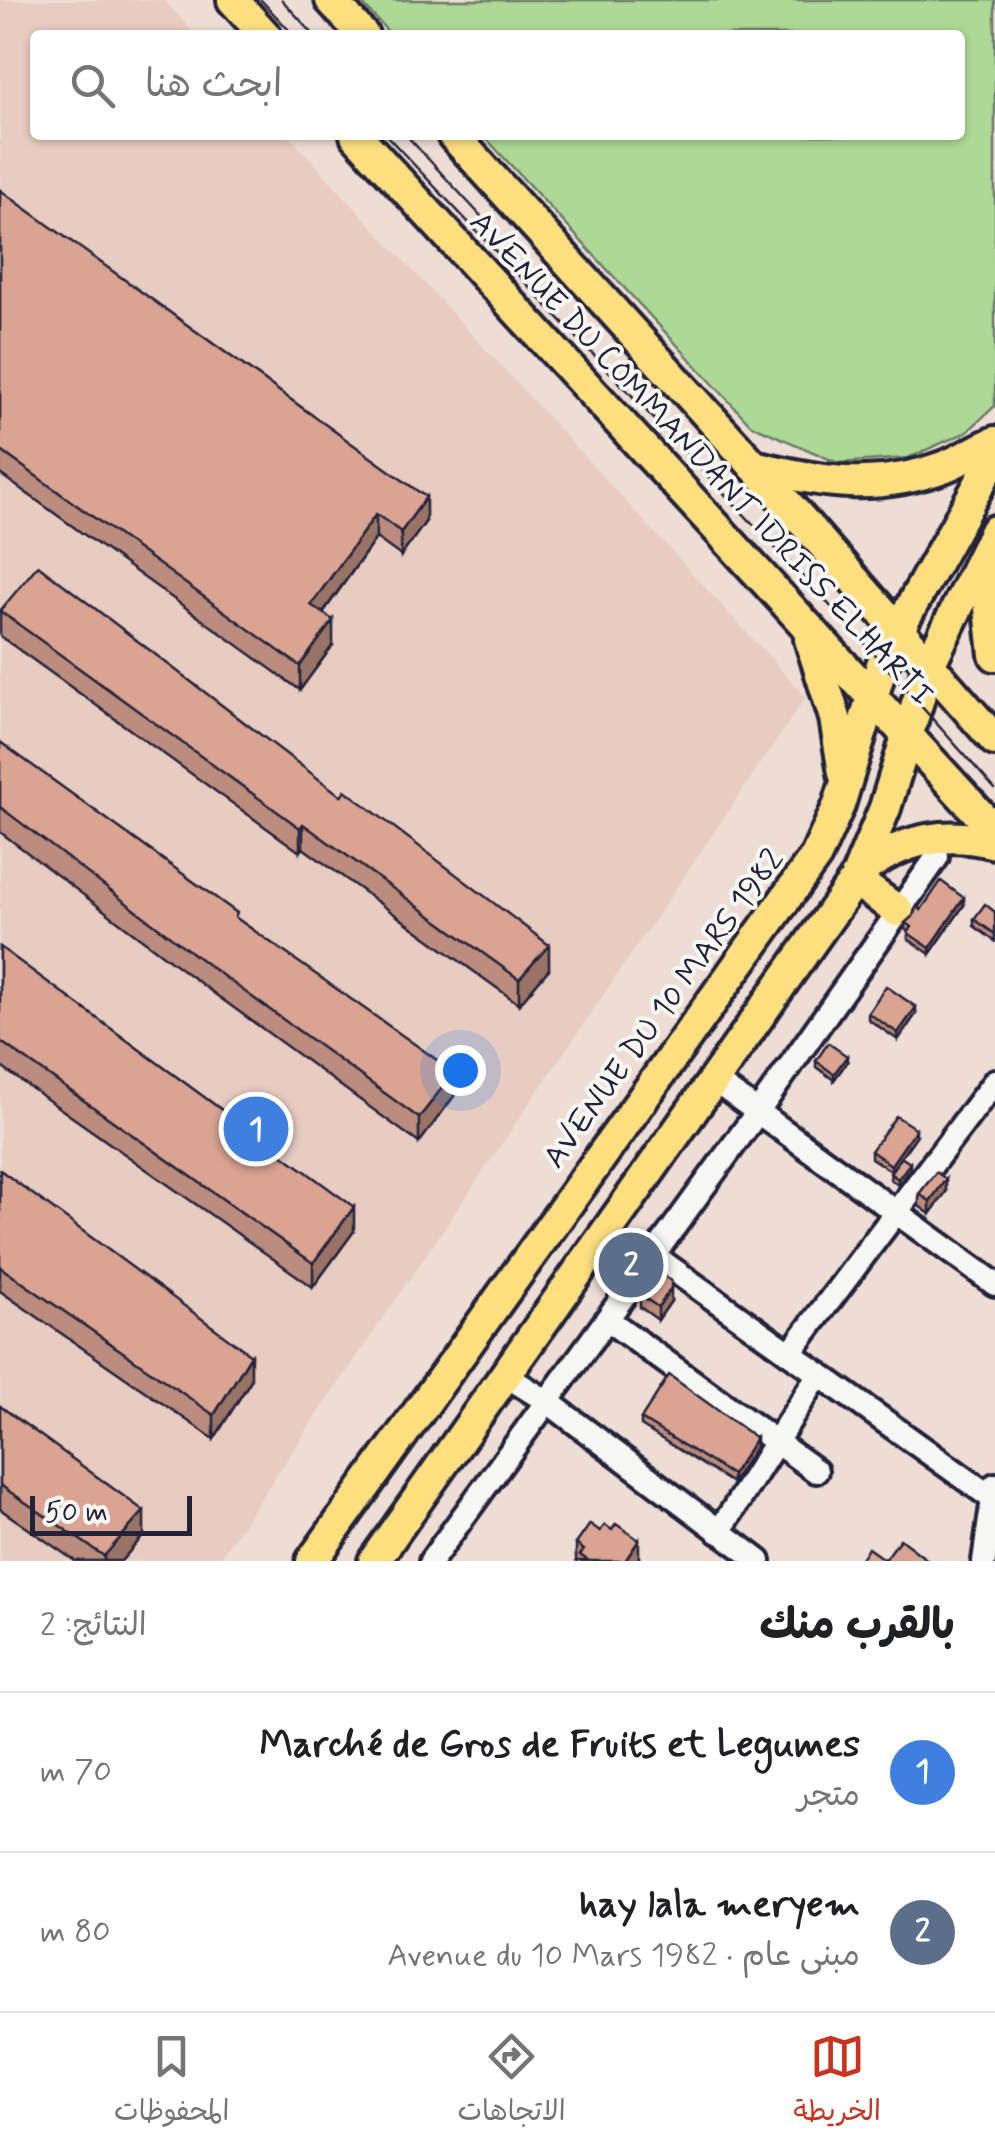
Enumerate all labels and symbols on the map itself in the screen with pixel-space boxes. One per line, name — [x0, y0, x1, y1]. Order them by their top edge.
street label: AVENUE DU COMMANDANT IDRISS ELHARTI — [460, 203, 942, 715]
street label: AVENUE DU 10 MARS 1982 — [534, 841, 794, 1177]
your location — [435, 1045, 486, 1096]
pin: 1 — [224, 1092, 288, 1166]
pin: 2 — [598, 1228, 664, 1302]
scale bar — [30, 1491, 192, 1536]

